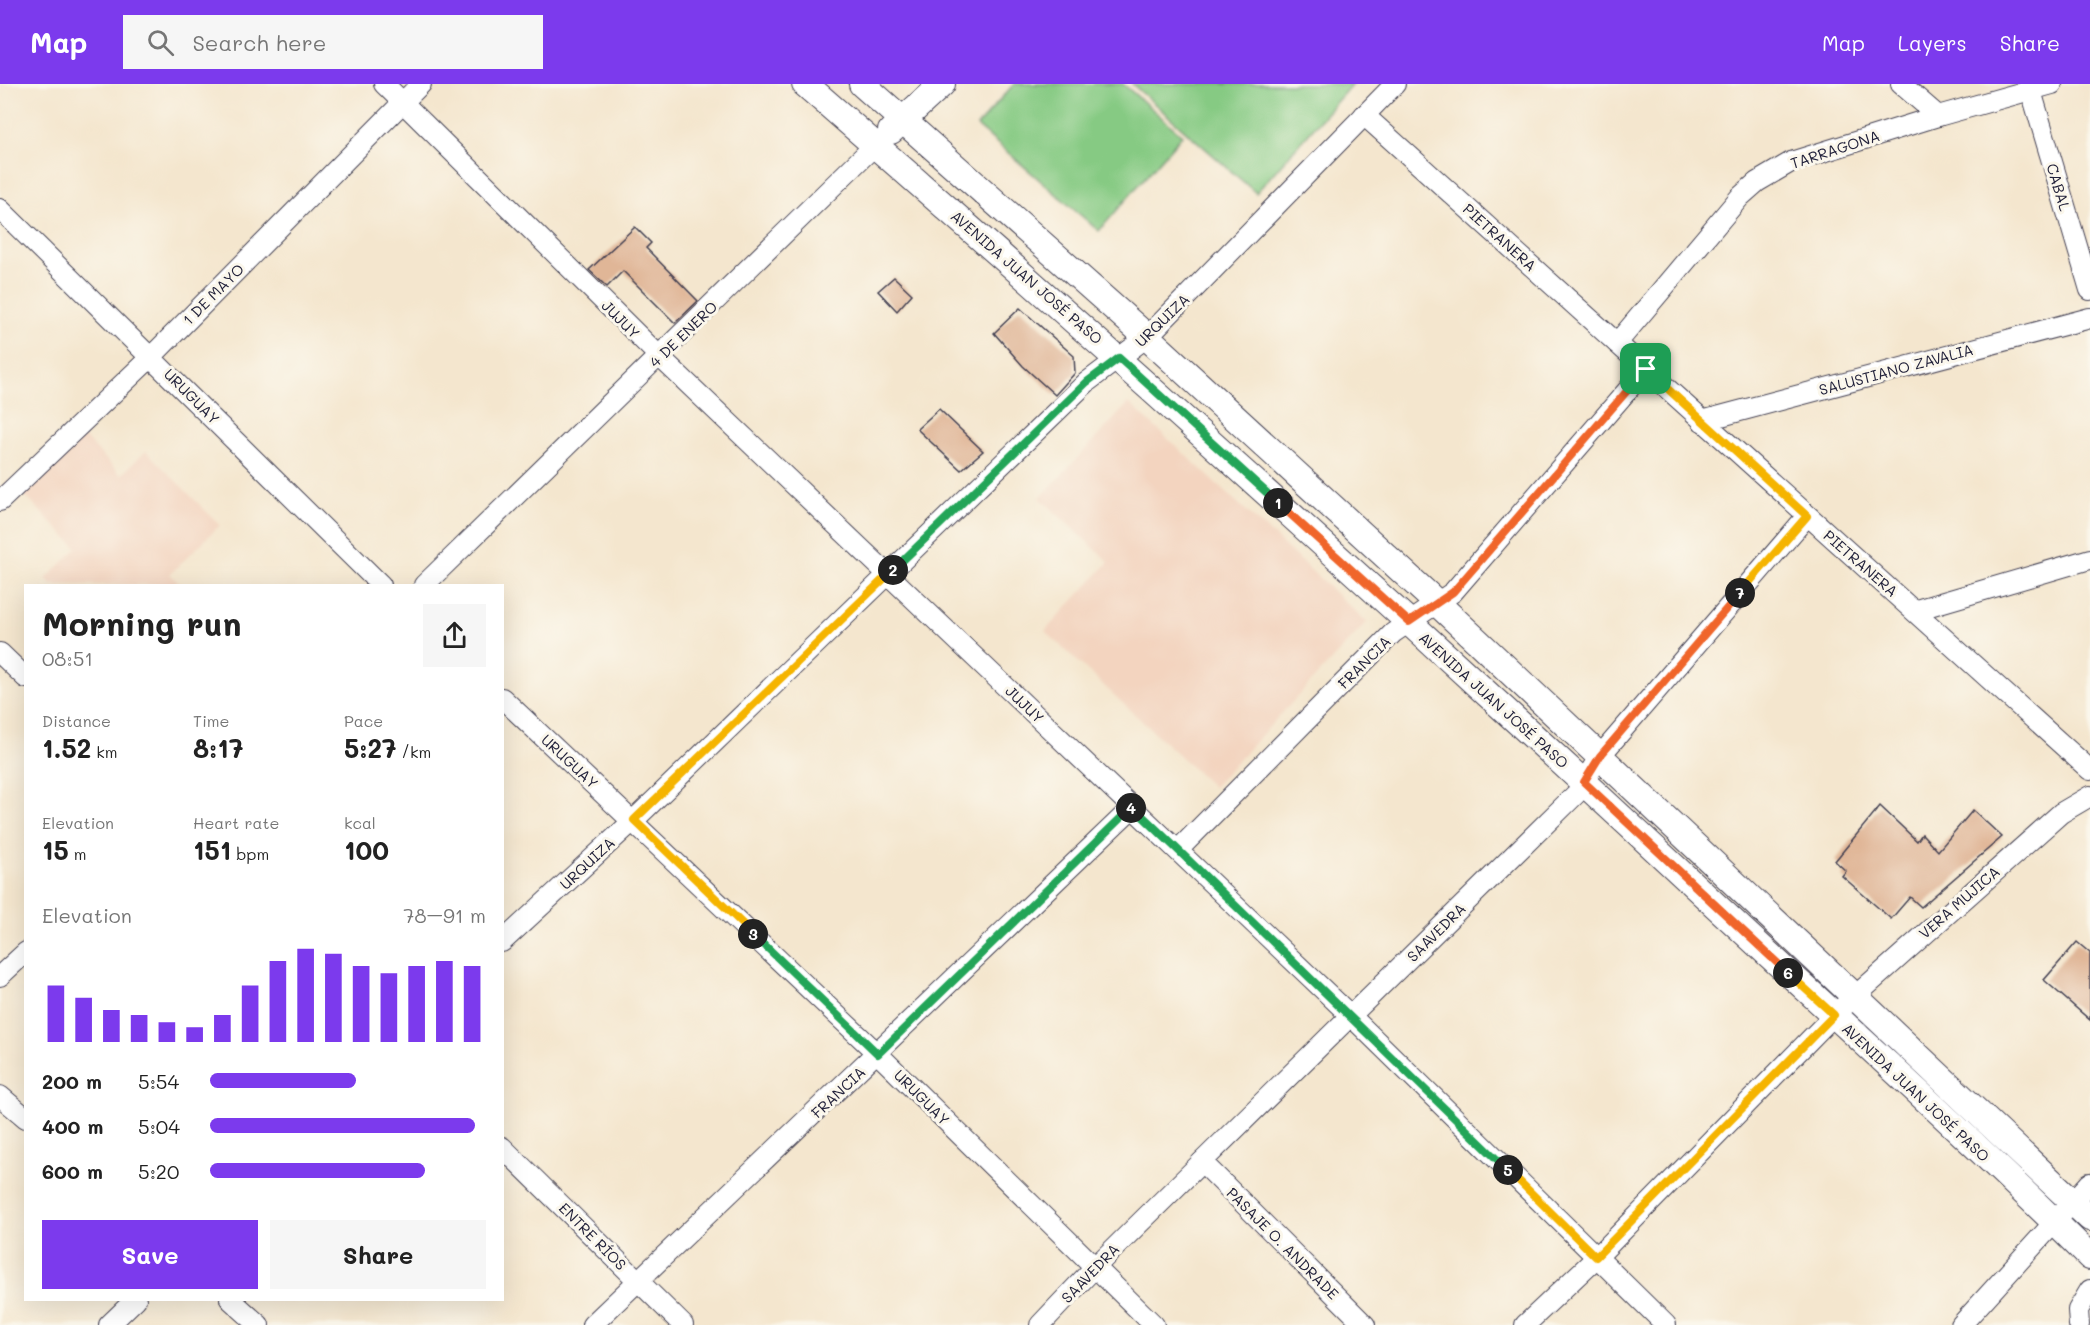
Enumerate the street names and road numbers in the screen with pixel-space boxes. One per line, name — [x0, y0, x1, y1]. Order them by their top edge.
street label: TARRAGONA — [1788, 125, 1882, 173]
street label: CABAL — [2042, 161, 2076, 213]
street label: PIETRANERA — [1459, 199, 1541, 275]
street label: AVENIDA JUAN JOSÉ PASO — [947, 206, 1107, 348]
street label: 1 DE MAYO — [178, 259, 248, 329]
street label: URQUIZA — [1130, 289, 1194, 351]
street label: JUJUY — [598, 296, 644, 342]
street label: 4 DE ENERO — [645, 296, 721, 371]
street label: SALUSTIANO ZAVALIA — [1817, 339, 1975, 399]
street label: URUGUAY — [160, 364, 224, 428]
street label: PIETRANERA — [1820, 525, 1902, 601]
street label: AVENIDA JUAN JOSÉ PASO — [1415, 627, 1573, 773]
street label: FRANCIA — [1333, 631, 1395, 693]
street label: JUJUY — [1001, 681, 1049, 727]
street label: URUGUAY — [537, 729, 603, 793]
street label: URQUIZA — [555, 832, 619, 894]
street label: VERA MUJICA — [1914, 861, 2004, 943]
street label: SAAVEDRA — [1402, 898, 1470, 966]
street label: AVENIDA JUAN JOSÉ PASO — [1838, 1018, 1994, 1166]
street label: FRANCIA — [807, 1062, 869, 1122]
street label: URUGUAY — [890, 1065, 954, 1129]
street label: PASAJE O. ANDRADE — [1223, 1183, 1344, 1304]
street label: ENTRE RÍOS — [555, 1198, 631, 1274]
street label: SAAVEDRA — [1057, 1239, 1123, 1307]

